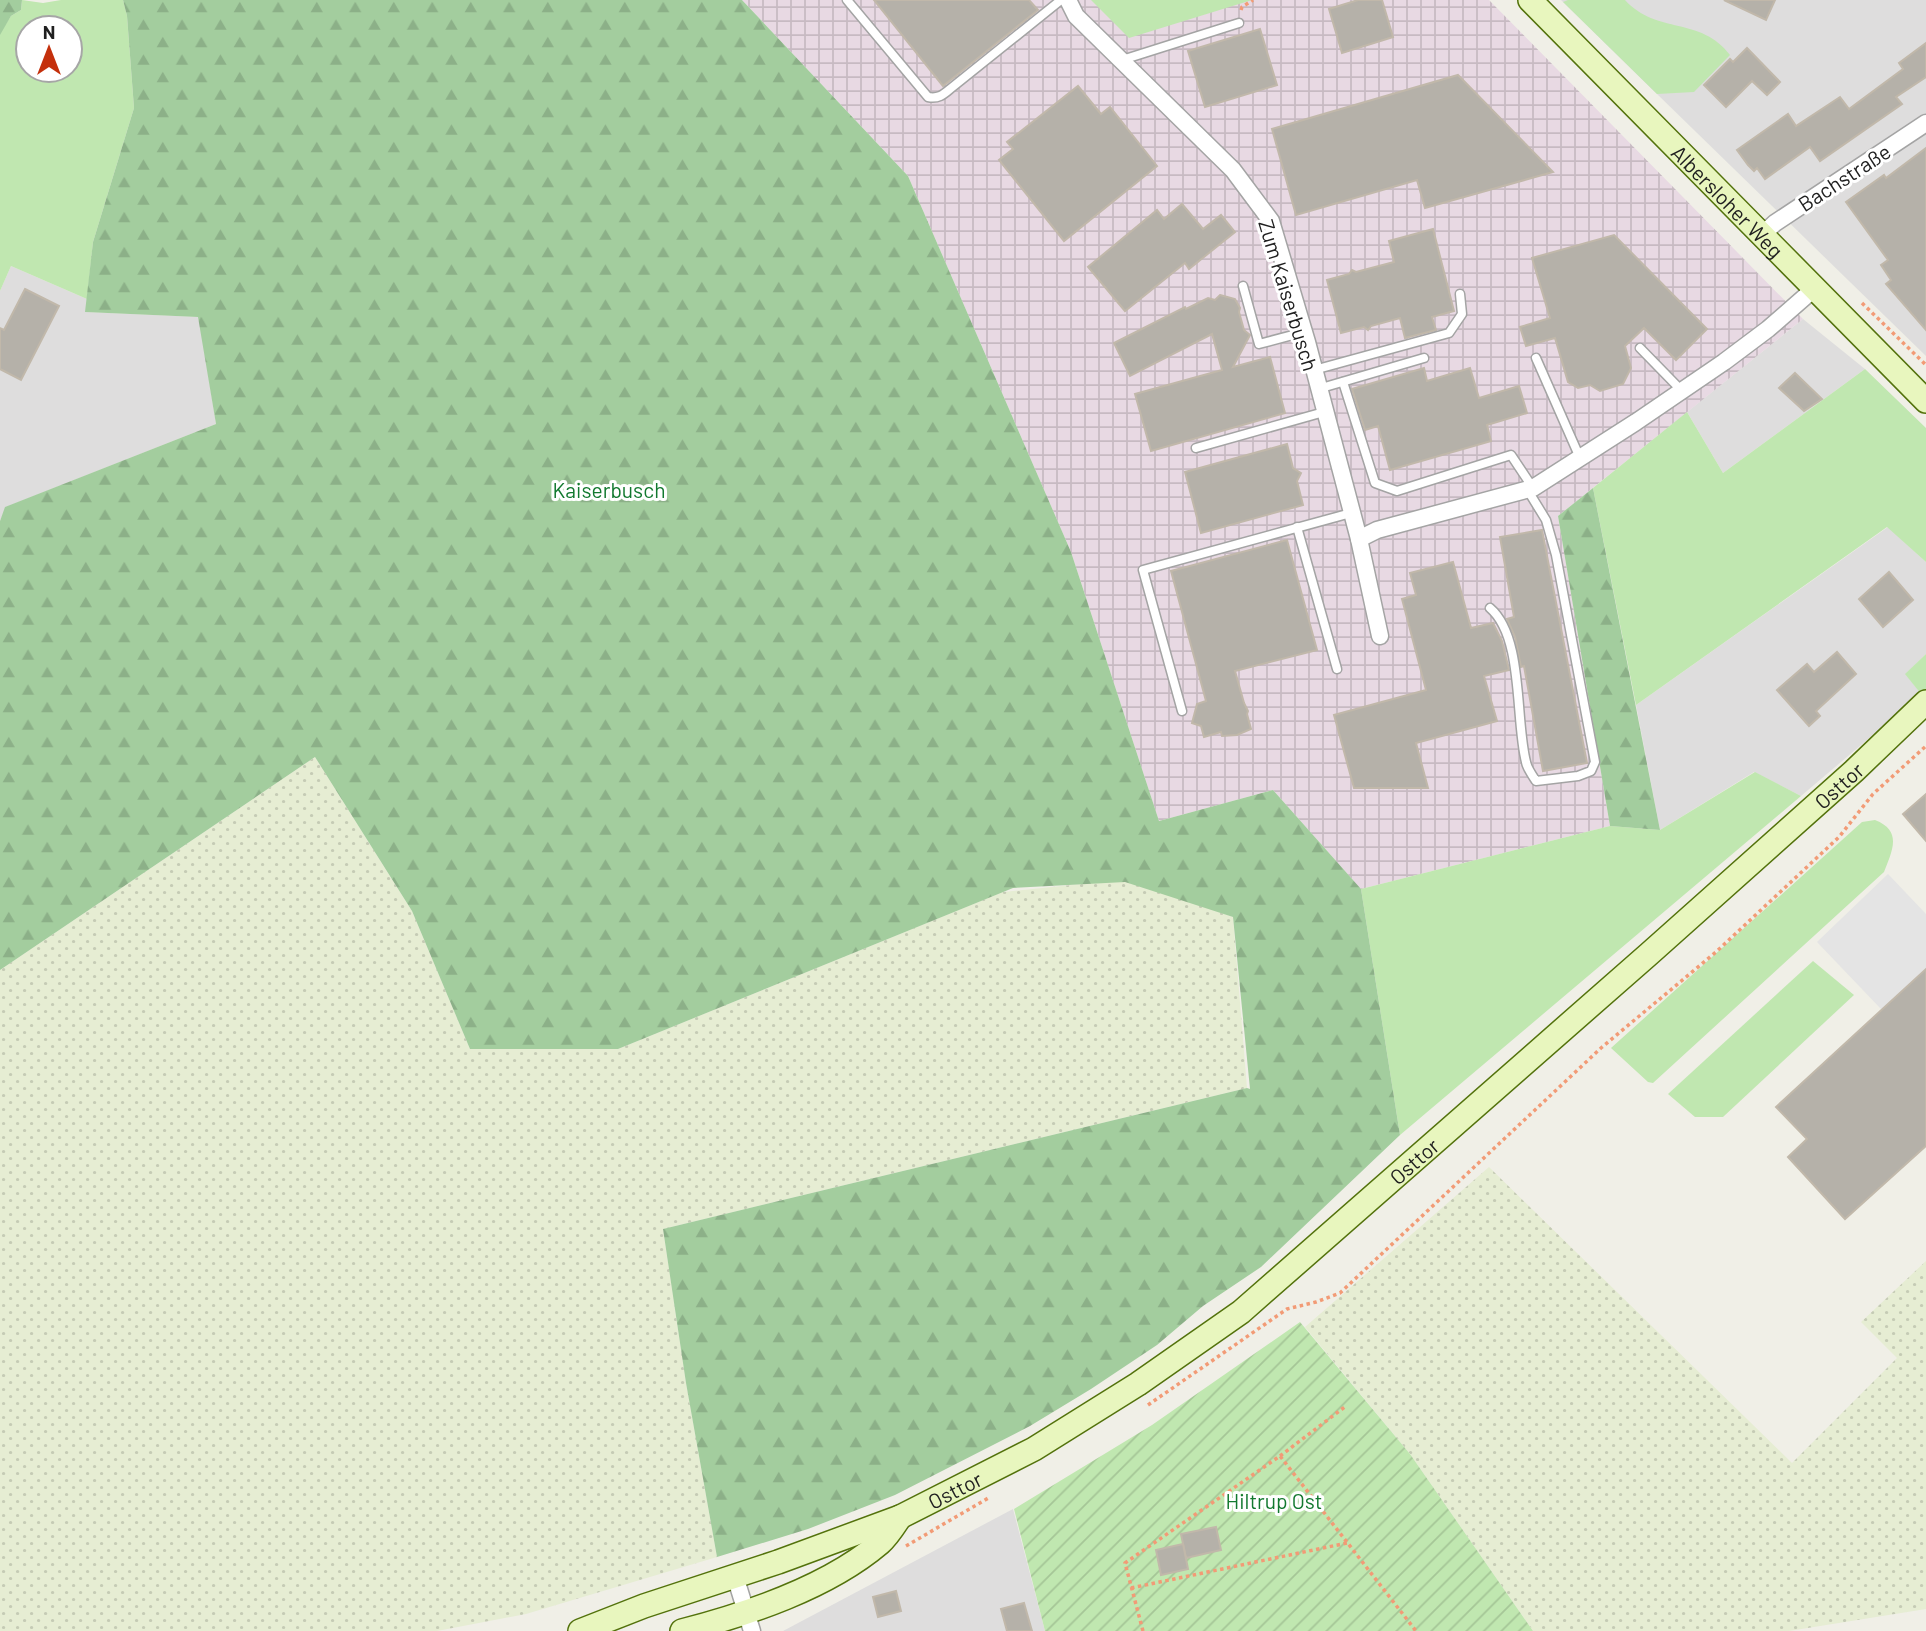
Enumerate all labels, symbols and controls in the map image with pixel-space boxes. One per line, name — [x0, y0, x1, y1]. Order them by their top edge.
north arrow — [14, 14, 84, 84]
text: N — [43, 20, 55, 43]
street label: Bachstraße — [1793, 138, 1895, 216]
street label: Albersloher Weg — [1667, 139, 1789, 262]
street label: Zum Kaiserbusch — [1254, 216, 1324, 374]
park label: Kaiserbusch — [553, 477, 665, 502]
street label: Osttor — [1809, 756, 1868, 813]
street label: Osttor — [1384, 1132, 1444, 1189]
street label: Osttor — [923, 1465, 986, 1513]
park label: Hiltrup Ost — [1225, 1488, 1323, 1513]

